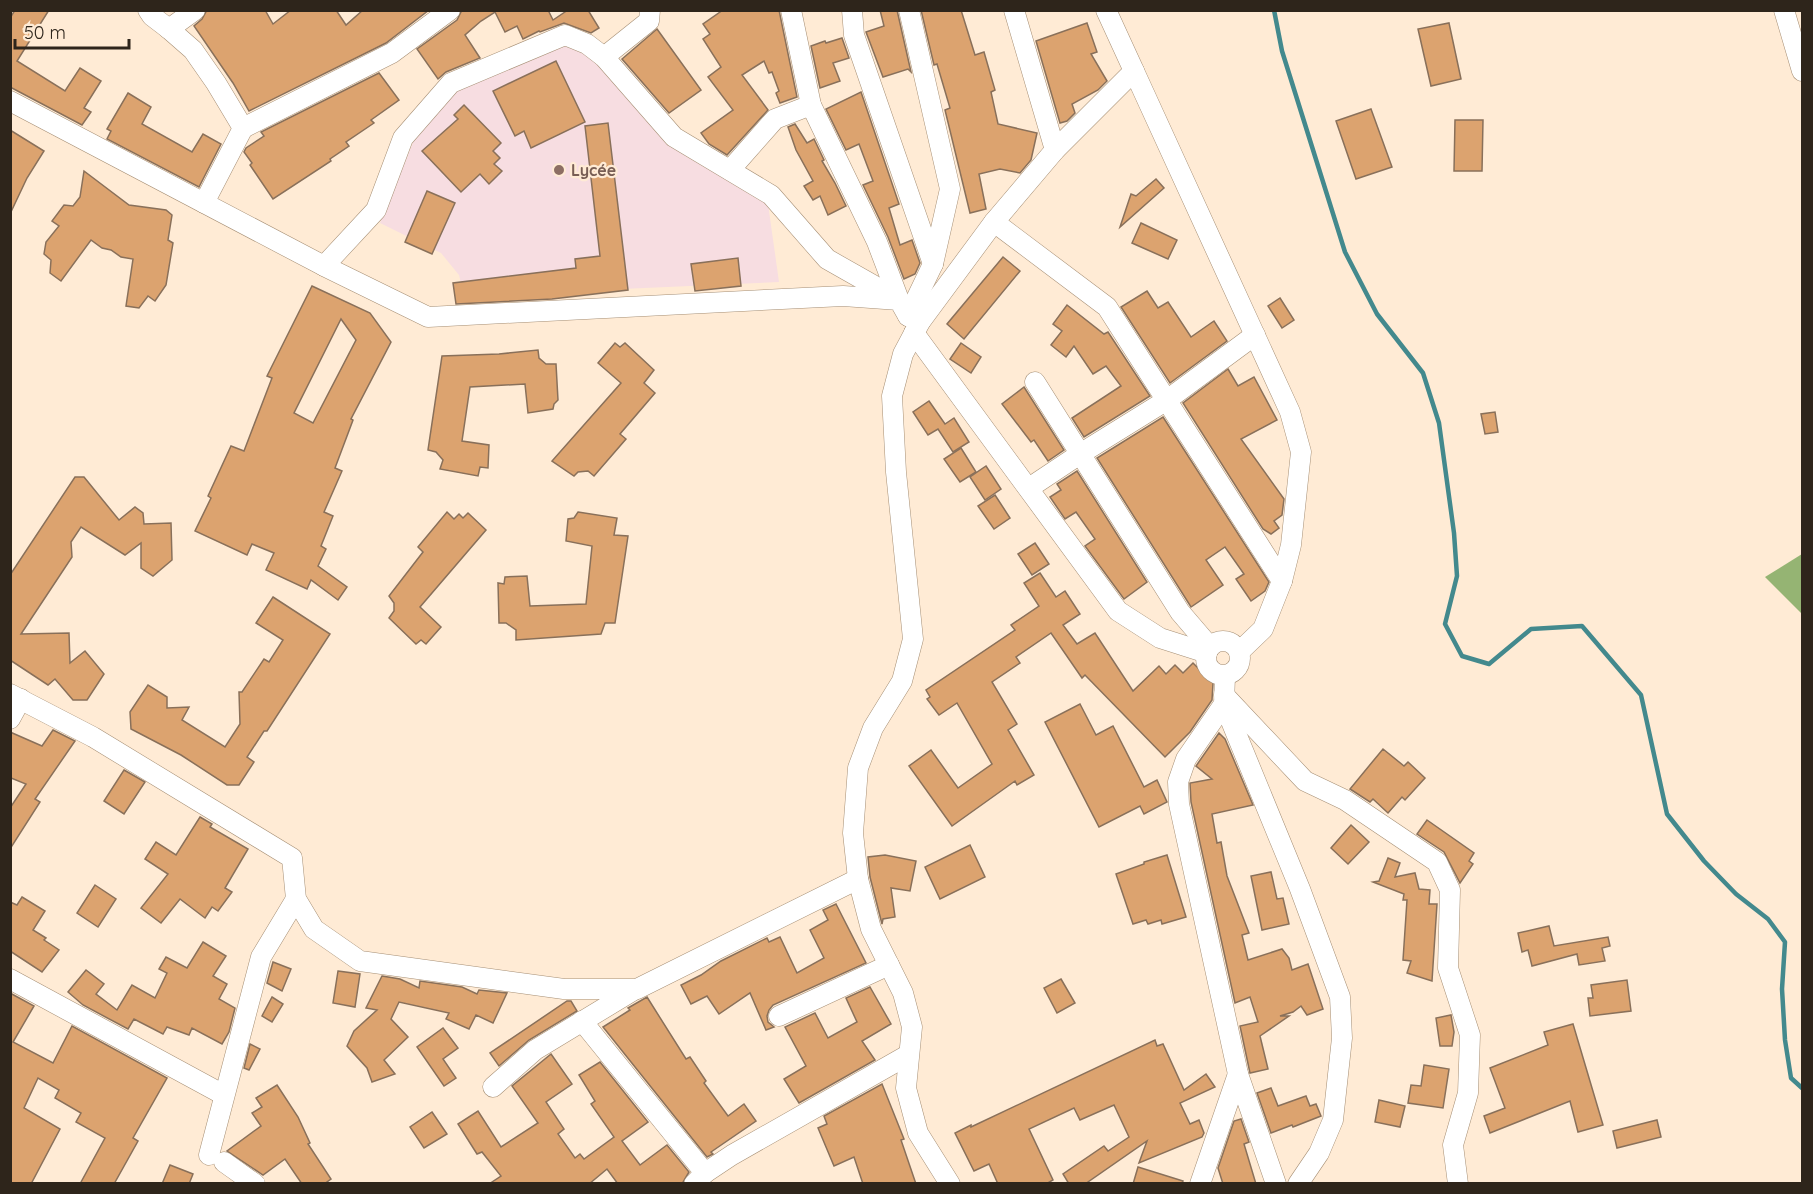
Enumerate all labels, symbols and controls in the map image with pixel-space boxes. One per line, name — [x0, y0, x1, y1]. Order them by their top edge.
scale bar — [15, 12, 129, 50]
text: 50 m — [24, 21, 66, 44]
place label: Lycée — [571, 160, 616, 180]
marker: Lycée — [552, 163, 566, 177]

